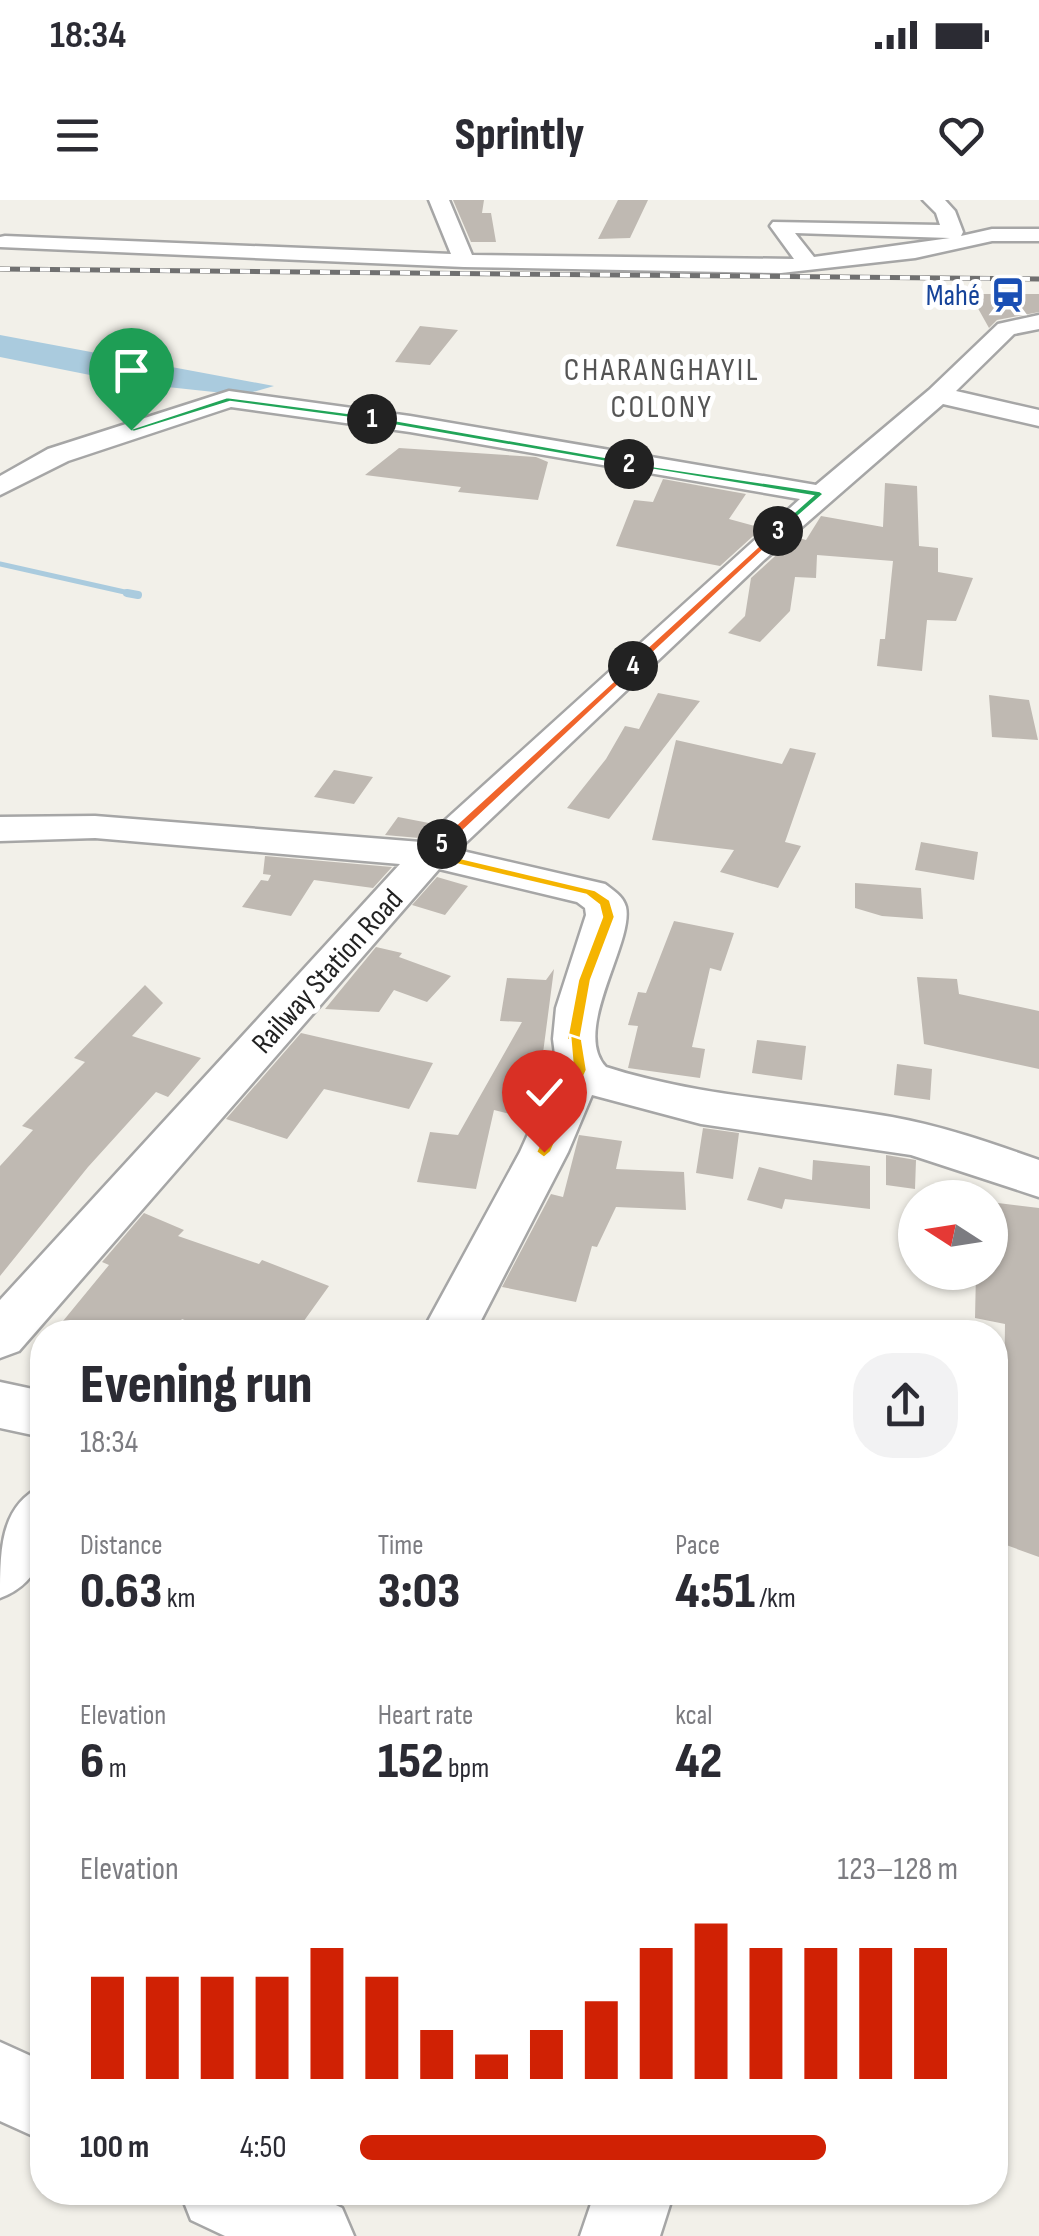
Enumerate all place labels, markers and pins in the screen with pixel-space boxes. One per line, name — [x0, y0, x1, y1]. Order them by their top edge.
station icon: Mahé — [989, 276, 1027, 314]
place label: Mahé — [926, 278, 980, 314]
pin — [89, 328, 174, 431]
pin: 1 — [347, 394, 397, 444]
pin: 2 — [604, 439, 654, 489]
pin: 3 — [753, 506, 803, 556]
pin: 4 — [608, 641, 658, 691]
pin: 5 — [417, 819, 467, 869]
pin — [502, 1050, 587, 1153]

